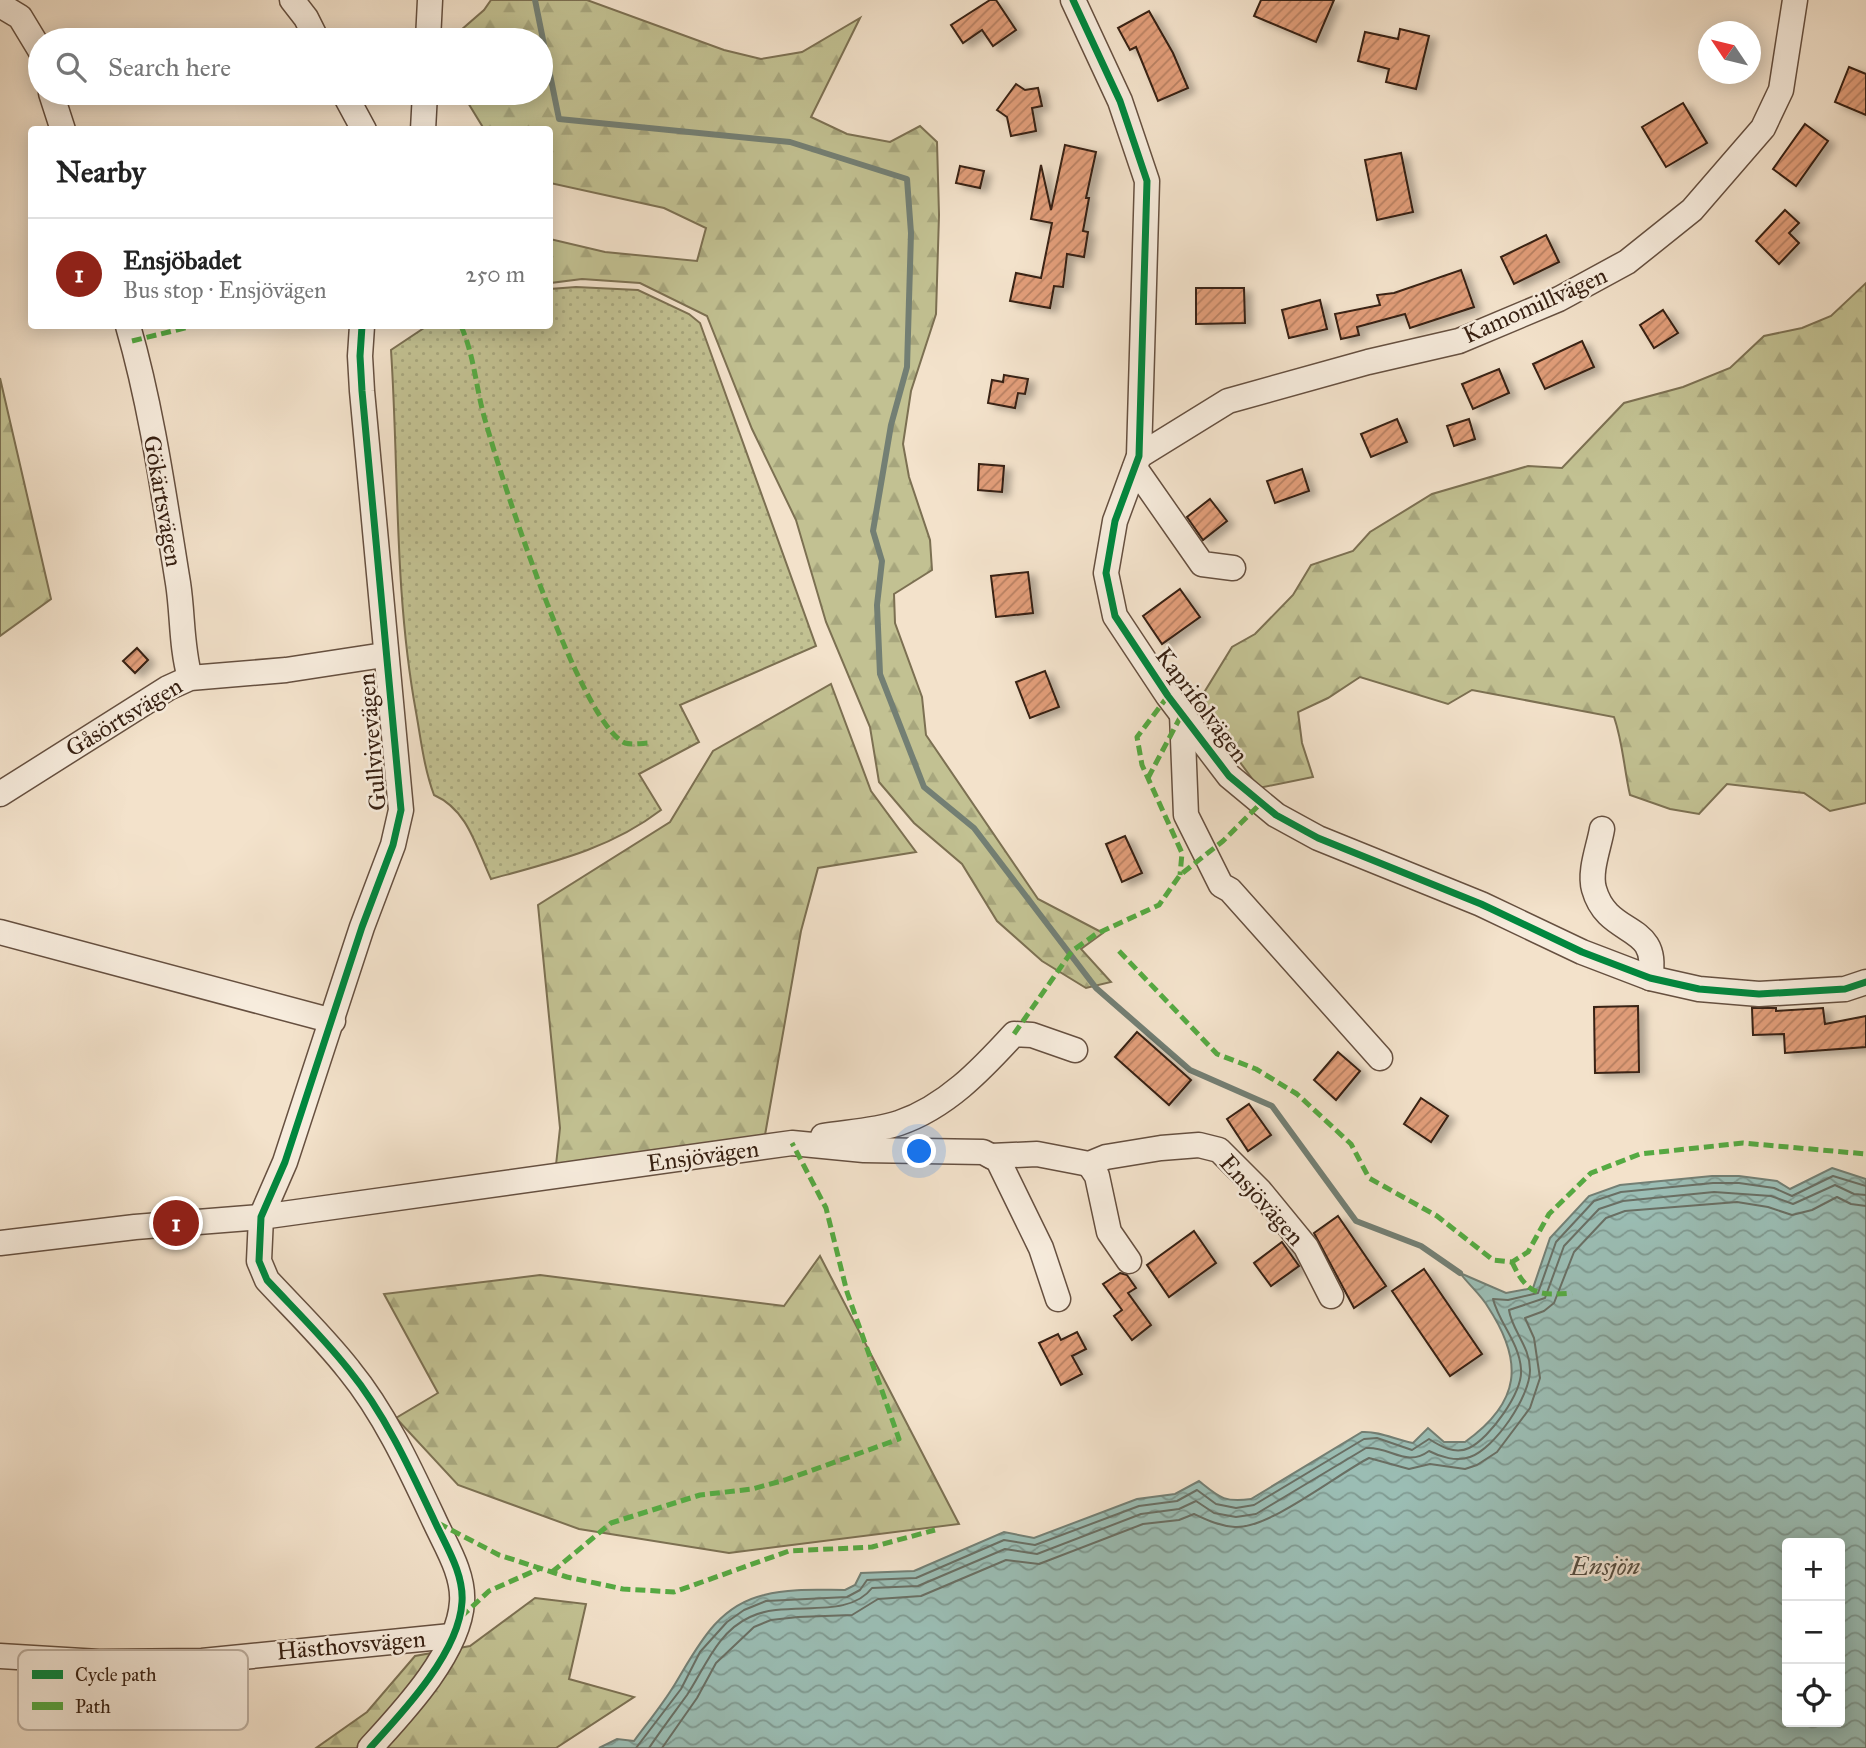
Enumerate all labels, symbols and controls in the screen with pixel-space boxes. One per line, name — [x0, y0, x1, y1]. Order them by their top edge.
north arrow — [1698, 21, 1761, 84]
search box — [28, 28, 553, 105]
icon: search — [52, 48, 90, 86]
text: Search here — [108, 51, 231, 83]
text: Nearby — [56, 154, 146, 190]
text: Ensjöbadet — [123, 244, 242, 276]
text: 1 — [74, 260, 84, 288]
text: 250 m — [465, 260, 525, 288]
street label: Kamomillvägen — [1458, 260, 1612, 350]
text: Bus stop · Ensjövägen — [123, 276, 326, 304]
street label: Gökärtsvägen — [137, 433, 189, 569]
street label: Kaprifolvägen — [1149, 641, 1255, 769]
street label: Gåsörtsvägen — [60, 670, 188, 764]
street label: Gullvivevägen — [351, 672, 393, 812]
street label: Ensjövägen — [645, 1133, 761, 1179]
your location — [902, 1134, 936, 1168]
street label: Ensjövägen — [1213, 1148, 1311, 1252]
pin: 1 — [153, 1197, 199, 1249]
map controls — [1782, 1538, 1845, 1727]
button: + — [1782, 1538, 1845, 1601]
water label: Ensjön — [1569, 1550, 1641, 1582]
button: − — [1782, 1601, 1845, 1664]
street label: Hästhovsvägen — [275, 1624, 427, 1666]
legend — [18, 1650, 248, 1730]
text: Cycle path — [75, 1663, 157, 1686]
button: locate — [1782, 1664, 1845, 1727]
text: Path — [75, 1695, 111, 1718]

